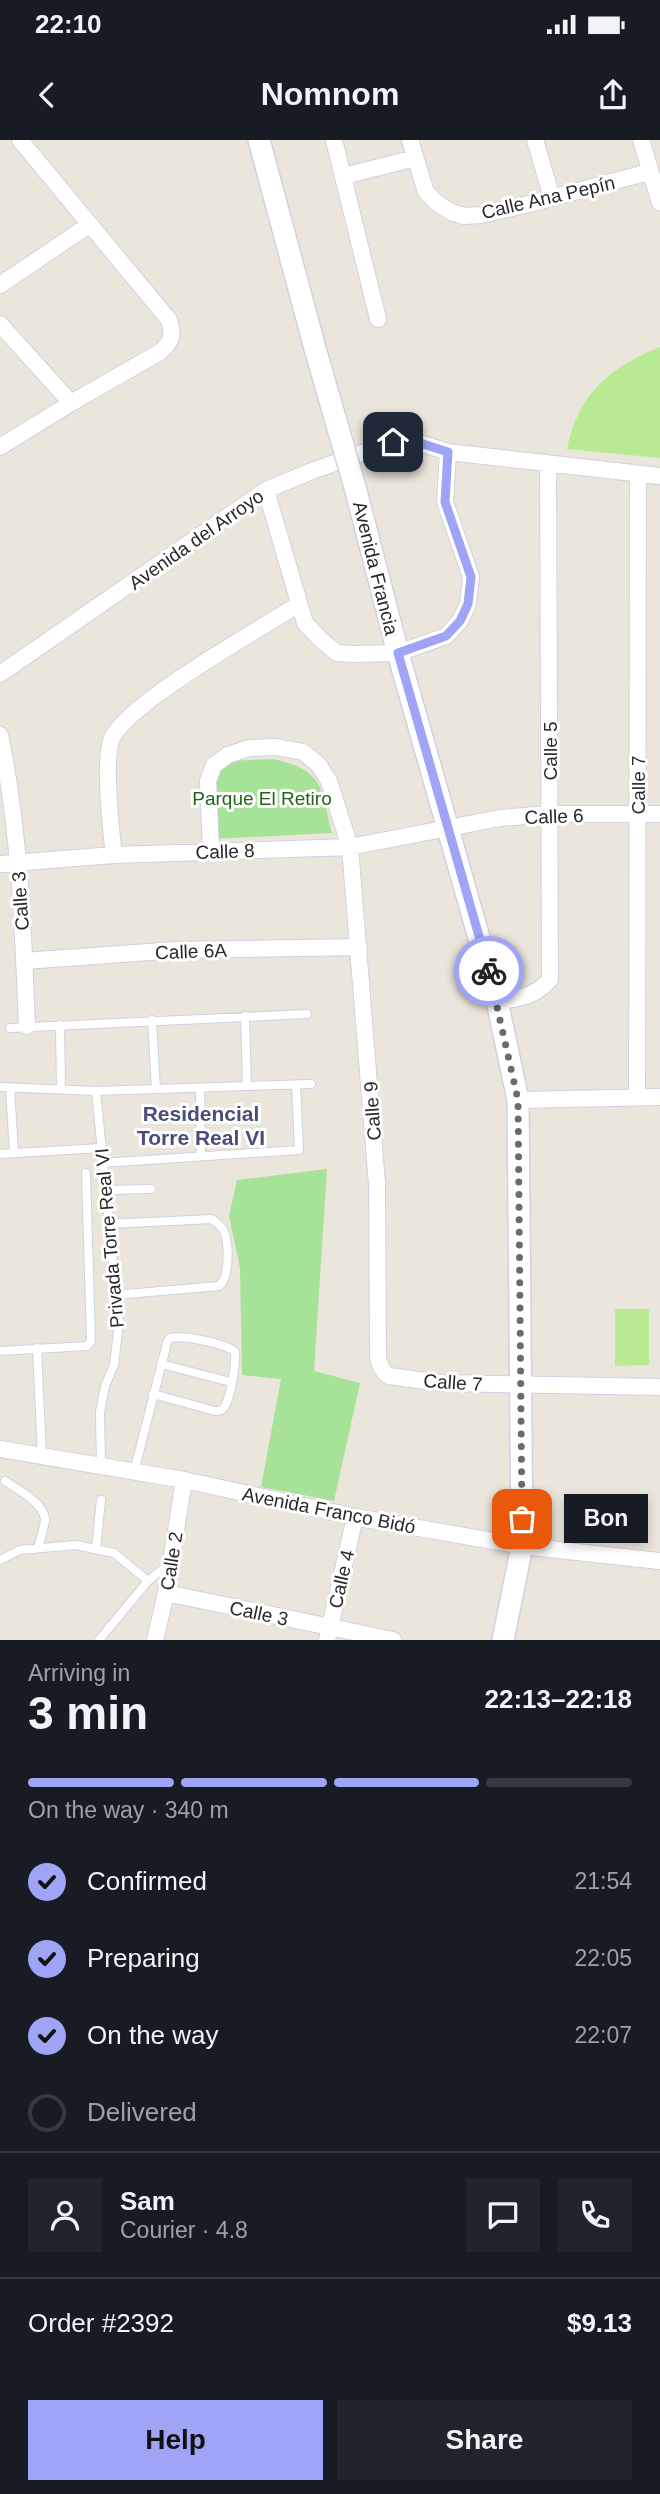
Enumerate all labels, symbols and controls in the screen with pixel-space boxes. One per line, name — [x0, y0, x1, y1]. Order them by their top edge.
text: 22:10 — [35, 9, 102, 39]
icon: back — [28, 76, 66, 114]
text: Nomnom — [261, 76, 399, 112]
icon: share — [594, 76, 632, 114]
street label: Calle Ana Pepín — [479, 172, 617, 223]
pin — [363, 412, 423, 472]
icon: home — [374, 423, 412, 461]
street label: Avenida del Arroyo — [125, 485, 267, 594]
street label: Avenida Francia — [349, 499, 402, 638]
street label: Calle 5 — [540, 721, 561, 781]
street label: Calle 7 — [628, 755, 649, 815]
park label: Parque El Retiro — [192, 788, 332, 809]
street label: Calle 6 — [524, 805, 584, 828]
street label: Calle 8 — [195, 840, 255, 863]
street label: Calle 3 — [8, 871, 33, 931]
courier — [454, 936, 524, 1006]
street label: Calle 6A — [155, 940, 228, 963]
icon: bike — [470, 952, 508, 990]
street label: Calle 9 — [360, 1081, 385, 1141]
district label: Residencial Torre Real VI — [137, 1102, 265, 1149]
street label: Privada Torre Real VI — [91, 1147, 128, 1329]
street label: Calle 7 — [423, 1370, 483, 1395]
street label: Avenida Franco Bidó — [240, 1483, 417, 1538]
pin — [492, 1489, 552, 1549]
callout: Bon — [564, 1494, 648, 1544]
icon: bag — [503, 1500, 541, 1538]
text: Bon — [584, 1505, 628, 1531]
street label: Calle 2 — [156, 1530, 186, 1592]
street label: Calle 4 — [325, 1548, 358, 1610]
street label: Calle 3 — [228, 1597, 290, 1630]
text: Arriving in — [28, 1660, 130, 1686]
text: 22:13–22:18 — [485, 1684, 632, 1714]
text: 3 min — [28, 1687, 148, 1739]
text: On the way · 340 m — [28, 1797, 229, 1823]
icon: check — [28, 1863, 66, 1901]
text: Confirmed — [87, 1866, 207, 1896]
text: 21:54 — [574, 1868, 632, 1894]
icon: check — [28, 1940, 66, 1978]
text: Preparing — [87, 1943, 200, 1973]
text: 22:05 — [574, 1945, 632, 1971]
icon: check — [28, 2017, 66, 2055]
text: On the way — [87, 2020, 219, 2050]
text: 22:07 — [574, 2022, 632, 2048]
text: Delivered — [87, 2097, 197, 2127]
button: person — [28, 2178, 102, 2252]
button: chat — [466, 2178, 540, 2252]
button: phone — [558, 2178, 632, 2252]
text: Sam — [120, 2186, 175, 2216]
text: Courier · 4.8 — [120, 2217, 248, 2243]
text: Order #2392 — [28, 2308, 174, 2338]
text: $9.13 — [567, 2308, 632, 2338]
button: Help — [28, 2400, 323, 2480]
button: Share — [337, 2400, 632, 2480]

